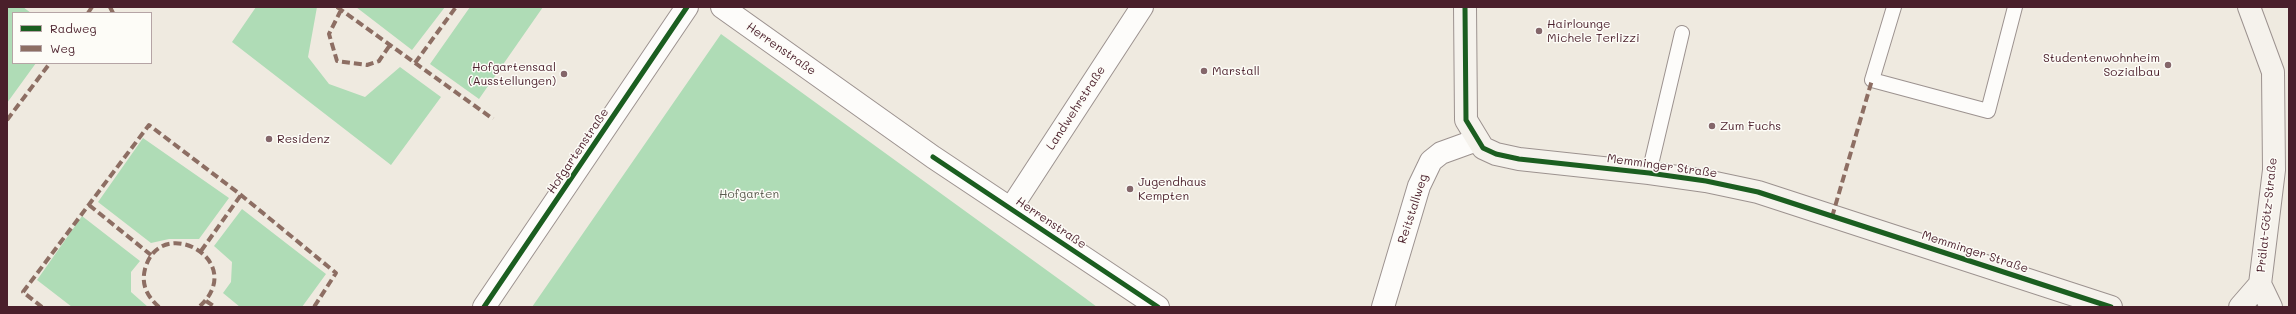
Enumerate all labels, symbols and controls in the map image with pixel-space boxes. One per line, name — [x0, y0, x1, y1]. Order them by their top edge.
legend — [12, 12, 152, 64]
place label: Hairlounge Michele Terlizzi — [1547, 17, 1640, 45]
text: Radweg — [50, 20, 96, 36]
street label: Herrenstraße — [743, 20, 819, 78]
marker: Hairlounge Michele Terlizzi — [1534, 26, 1544, 36]
text: Weg — [50, 40, 75, 56]
place label: Studentenwohnheim Sozialbau — [2043, 51, 2160, 79]
place label: Hofgartensaal (Ausstellungen) — [468, 60, 556, 88]
marker: Studentenwohnheim Sozialbau — [2163, 60, 2173, 70]
street label: Landwehrstraße — [1043, 63, 1109, 153]
place label: Marstall — [1212, 64, 1260, 78]
marker: Marstall — [1199, 66, 1209, 76]
marker: Hofgartensaal (Ausstellungen) — [559, 69, 569, 79]
street label: Hofgartenstraße — [544, 106, 612, 196]
place label: Zum Fuchs — [1720, 119, 1781, 133]
marker: Zum Fuchs — [1707, 121, 1717, 131]
place label: Residenz — [277, 132, 330, 146]
marker: Residenz — [264, 134, 274, 144]
street label: Memminger Straße — [1606, 151, 1718, 181]
street label: Prälat-Götz-Straße — [2254, 157, 2280, 273]
street label: Reitstallweg — [1395, 172, 1431, 246]
place label: Jugendhaus Kempten — [1138, 175, 1206, 203]
marker: Jugendhaus Kempten — [1125, 184, 1135, 194]
park label: Hofgarten — [719, 187, 779, 201]
street label: Herrenstraße — [1013, 194, 1089, 252]
street label: Memminger Straße — [1920, 228, 2030, 276]

